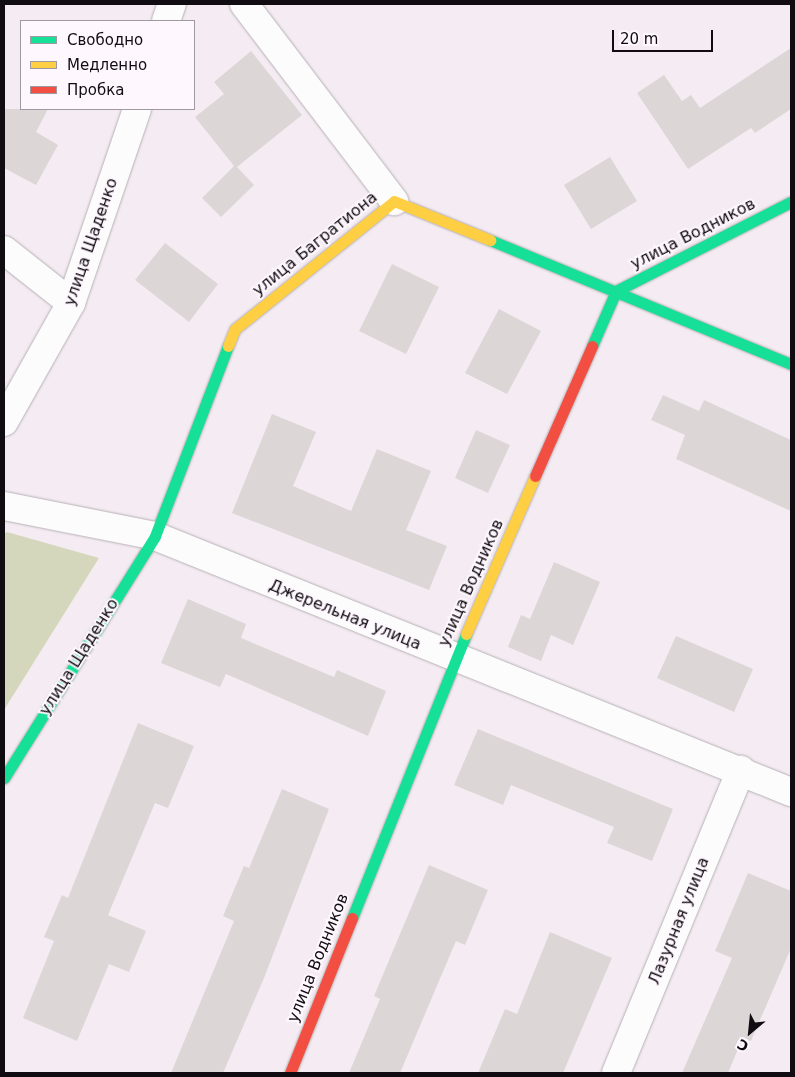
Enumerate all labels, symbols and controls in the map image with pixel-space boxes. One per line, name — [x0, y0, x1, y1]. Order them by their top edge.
legend — [20, 20, 195, 110]
scale bar — [615, 20, 716, 52]
text: 20 m — [620, 30, 658, 48]
text: Свободно — [67, 31, 143, 49]
text: Медленно — [67, 56, 147, 74]
text: Пробка — [67, 81, 124, 99]
street label: улица Щаденко — [60, 176, 122, 308]
street label: улица Багратиона — [249, 188, 381, 300]
street label: улица Водников — [627, 194, 759, 274]
street label: улица Водников — [434, 516, 508, 650]
street label: Джерельная улица — [266, 576, 424, 654]
street label: улица Щаденко — [35, 595, 123, 719]
street label: Лазурная улица — [645, 854, 713, 988]
street label: улица Водников — [283, 891, 353, 1025]
north arrow — [725, 1007, 775, 1057]
text: С — [735, 1036, 751, 1055]

